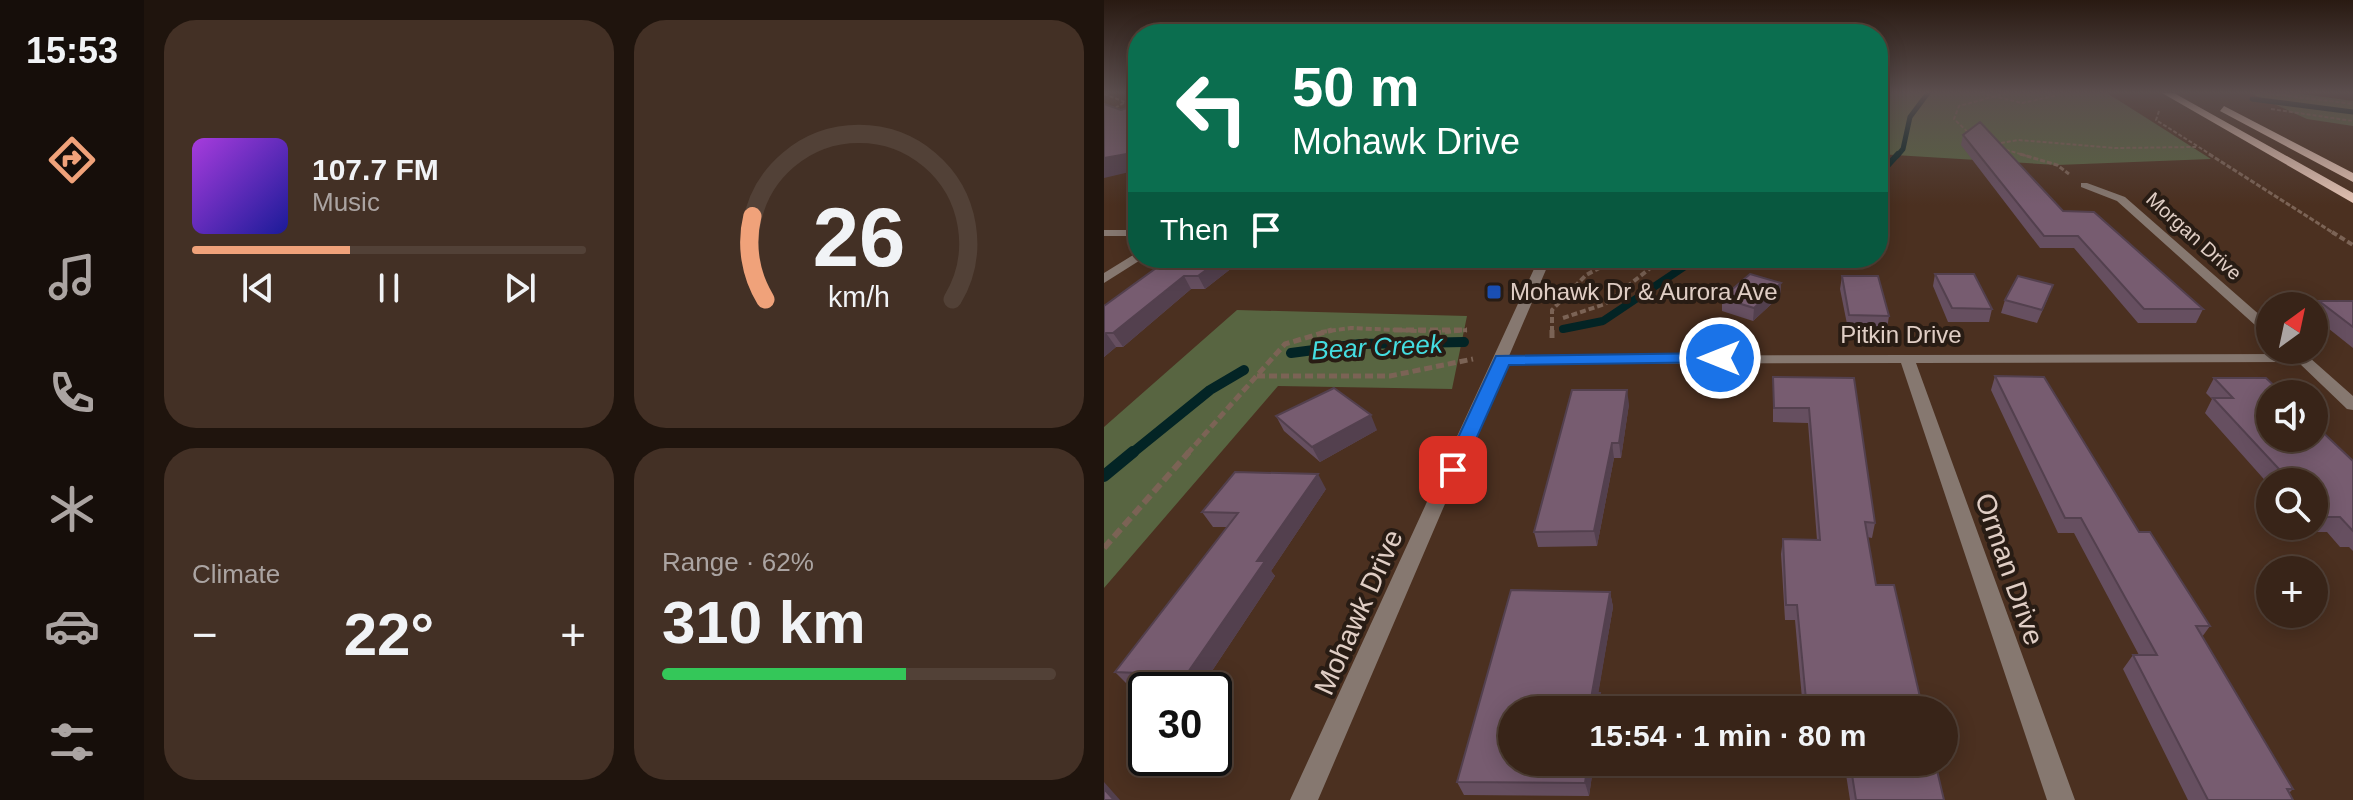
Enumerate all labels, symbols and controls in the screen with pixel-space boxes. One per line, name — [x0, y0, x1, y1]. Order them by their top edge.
text: 15:53 — [26, 30, 118, 71]
text: 50 m — [1292, 55, 1420, 118]
icon: left — [1160, 56, 1264, 160]
text: Mohawk Drive — [1292, 121, 1520, 162]
icon: directions — [44, 132, 100, 188]
text: 107.7 FM — [312, 153, 439, 186]
text: Music — [312, 187, 380, 217]
street label: Morgan Drive — [2142, 188, 2246, 284]
text: 26 — [813, 190, 905, 283]
icon: arrive — [1244, 208, 1288, 252]
text: Then — [1160, 213, 1228, 246]
icon: music — [44, 249, 100, 305]
icon: previous — [236, 266, 280, 310]
icon: pause — [367, 266, 411, 310]
icon: next — [498, 266, 542, 310]
place label: Mohawk Dr & Aurora Ave — [1510, 278, 1778, 305]
text: km/h — [828, 281, 890, 313]
marker: Mohawk Dr & Aurora Ave — [1485, 283, 1503, 301]
north arrow — [2256, 292, 2328, 364]
map controls — [2256, 292, 2328, 628]
position arrow — [1678, 316, 1762, 400]
street label: Pitkin Drive — [1840, 321, 1962, 348]
water label: Bear Creek — [1311, 328, 1445, 365]
icon: phone — [44, 365, 100, 421]
button: sound — [2256, 380, 2328, 452]
pin — [1419, 436, 1487, 504]
icon: arrive — [1431, 448, 1475, 492]
button: search — [2256, 468, 2328, 540]
icon: climate — [44, 481, 100, 537]
street label: Orman Drive — [1969, 489, 2050, 649]
street label: Mohawk Drive — [1308, 525, 1409, 700]
text: Range · 62% — [662, 547, 814, 577]
button: + — [2256, 556, 2328, 628]
text: Climate — [192, 559, 280, 589]
text: 310 km — [662, 589, 866, 656]
icon: car — [44, 598, 100, 654]
text: 22° — [344, 601, 434, 668]
text: − — [192, 610, 218, 659]
text: + — [560, 610, 586, 659]
speed limit sign: 30 — [1128, 672, 1232, 776]
icon: filters — [44, 714, 100, 770]
text: 15:54 · 1 min · 80 m — [1590, 719, 1866, 752]

